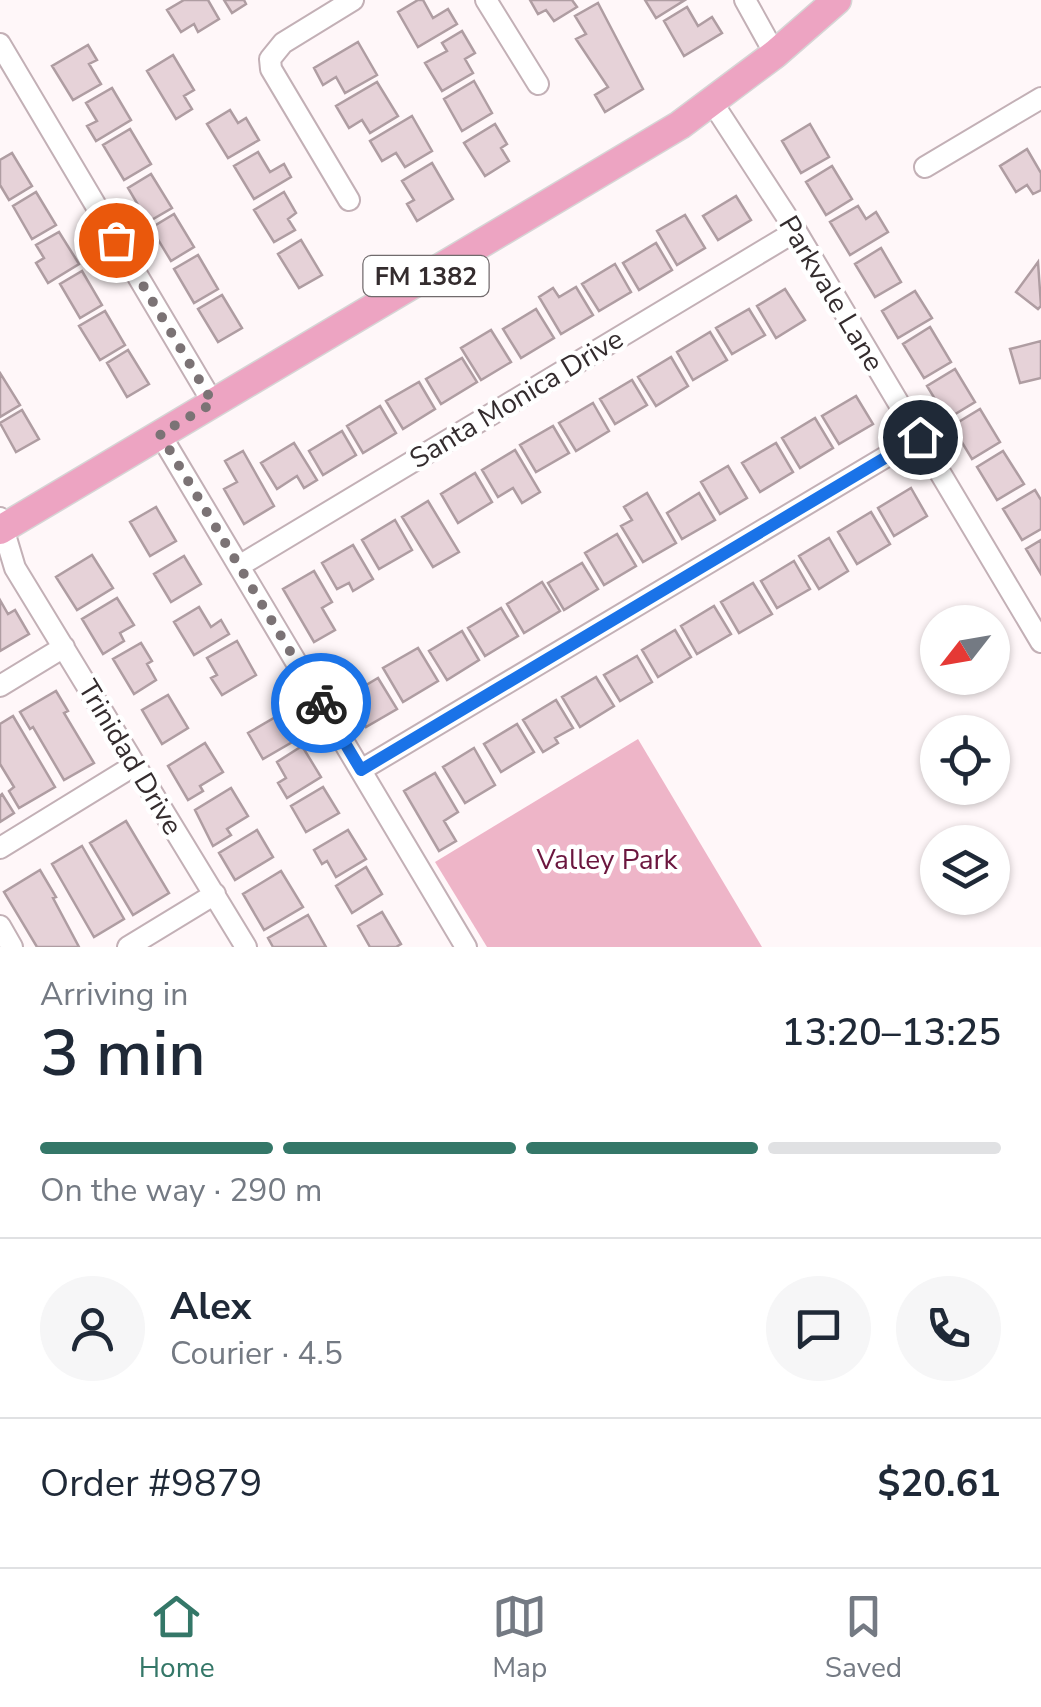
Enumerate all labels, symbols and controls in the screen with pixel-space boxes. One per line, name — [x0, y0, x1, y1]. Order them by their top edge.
pin — [74, 198, 159, 283]
street label: Parkvale Lane — [770, 208, 893, 379]
icon: bag — [89, 213, 144, 268]
road number: FM 1382 — [364, 256, 488, 296]
street label: Santa Monica Drive — [403, 320, 630, 478]
pin — [878, 395, 963, 480]
icon: home — [893, 410, 948, 465]
north arrow — [920, 605, 1010, 695]
map controls — [920, 605, 1010, 915]
courier — [271, 653, 371, 753]
street label: Trinidad Drive — [69, 673, 191, 842]
icon: bike — [294, 676, 349, 731]
button: locate — [920, 715, 1010, 805]
button: layers — [920, 825, 1010, 915]
park label: Valley Park — [535, 841, 679, 879]
text: Arriving in — [40, 973, 188, 1016]
text: 13:20–13:25 — [782, 1007, 1001, 1058]
text: 3 min — [40, 1009, 206, 1098]
text: On the way · 290 m — [40, 1169, 322, 1212]
button: person — [40, 1276, 145, 1381]
button: chat — [766, 1276, 871, 1381]
button: phone — [896, 1276, 1001, 1381]
text: Alex — [170, 1281, 251, 1332]
text: Courier · 4.5 — [170, 1332, 343, 1375]
text: Order #9879 — [40, 1458, 262, 1509]
text: $20.61 — [878, 1458, 1001, 1509]
tab: Home — [139, 1589, 215, 1687]
tab: Map — [492, 1589, 547, 1687]
tab: Saved — [825, 1589, 902, 1687]

